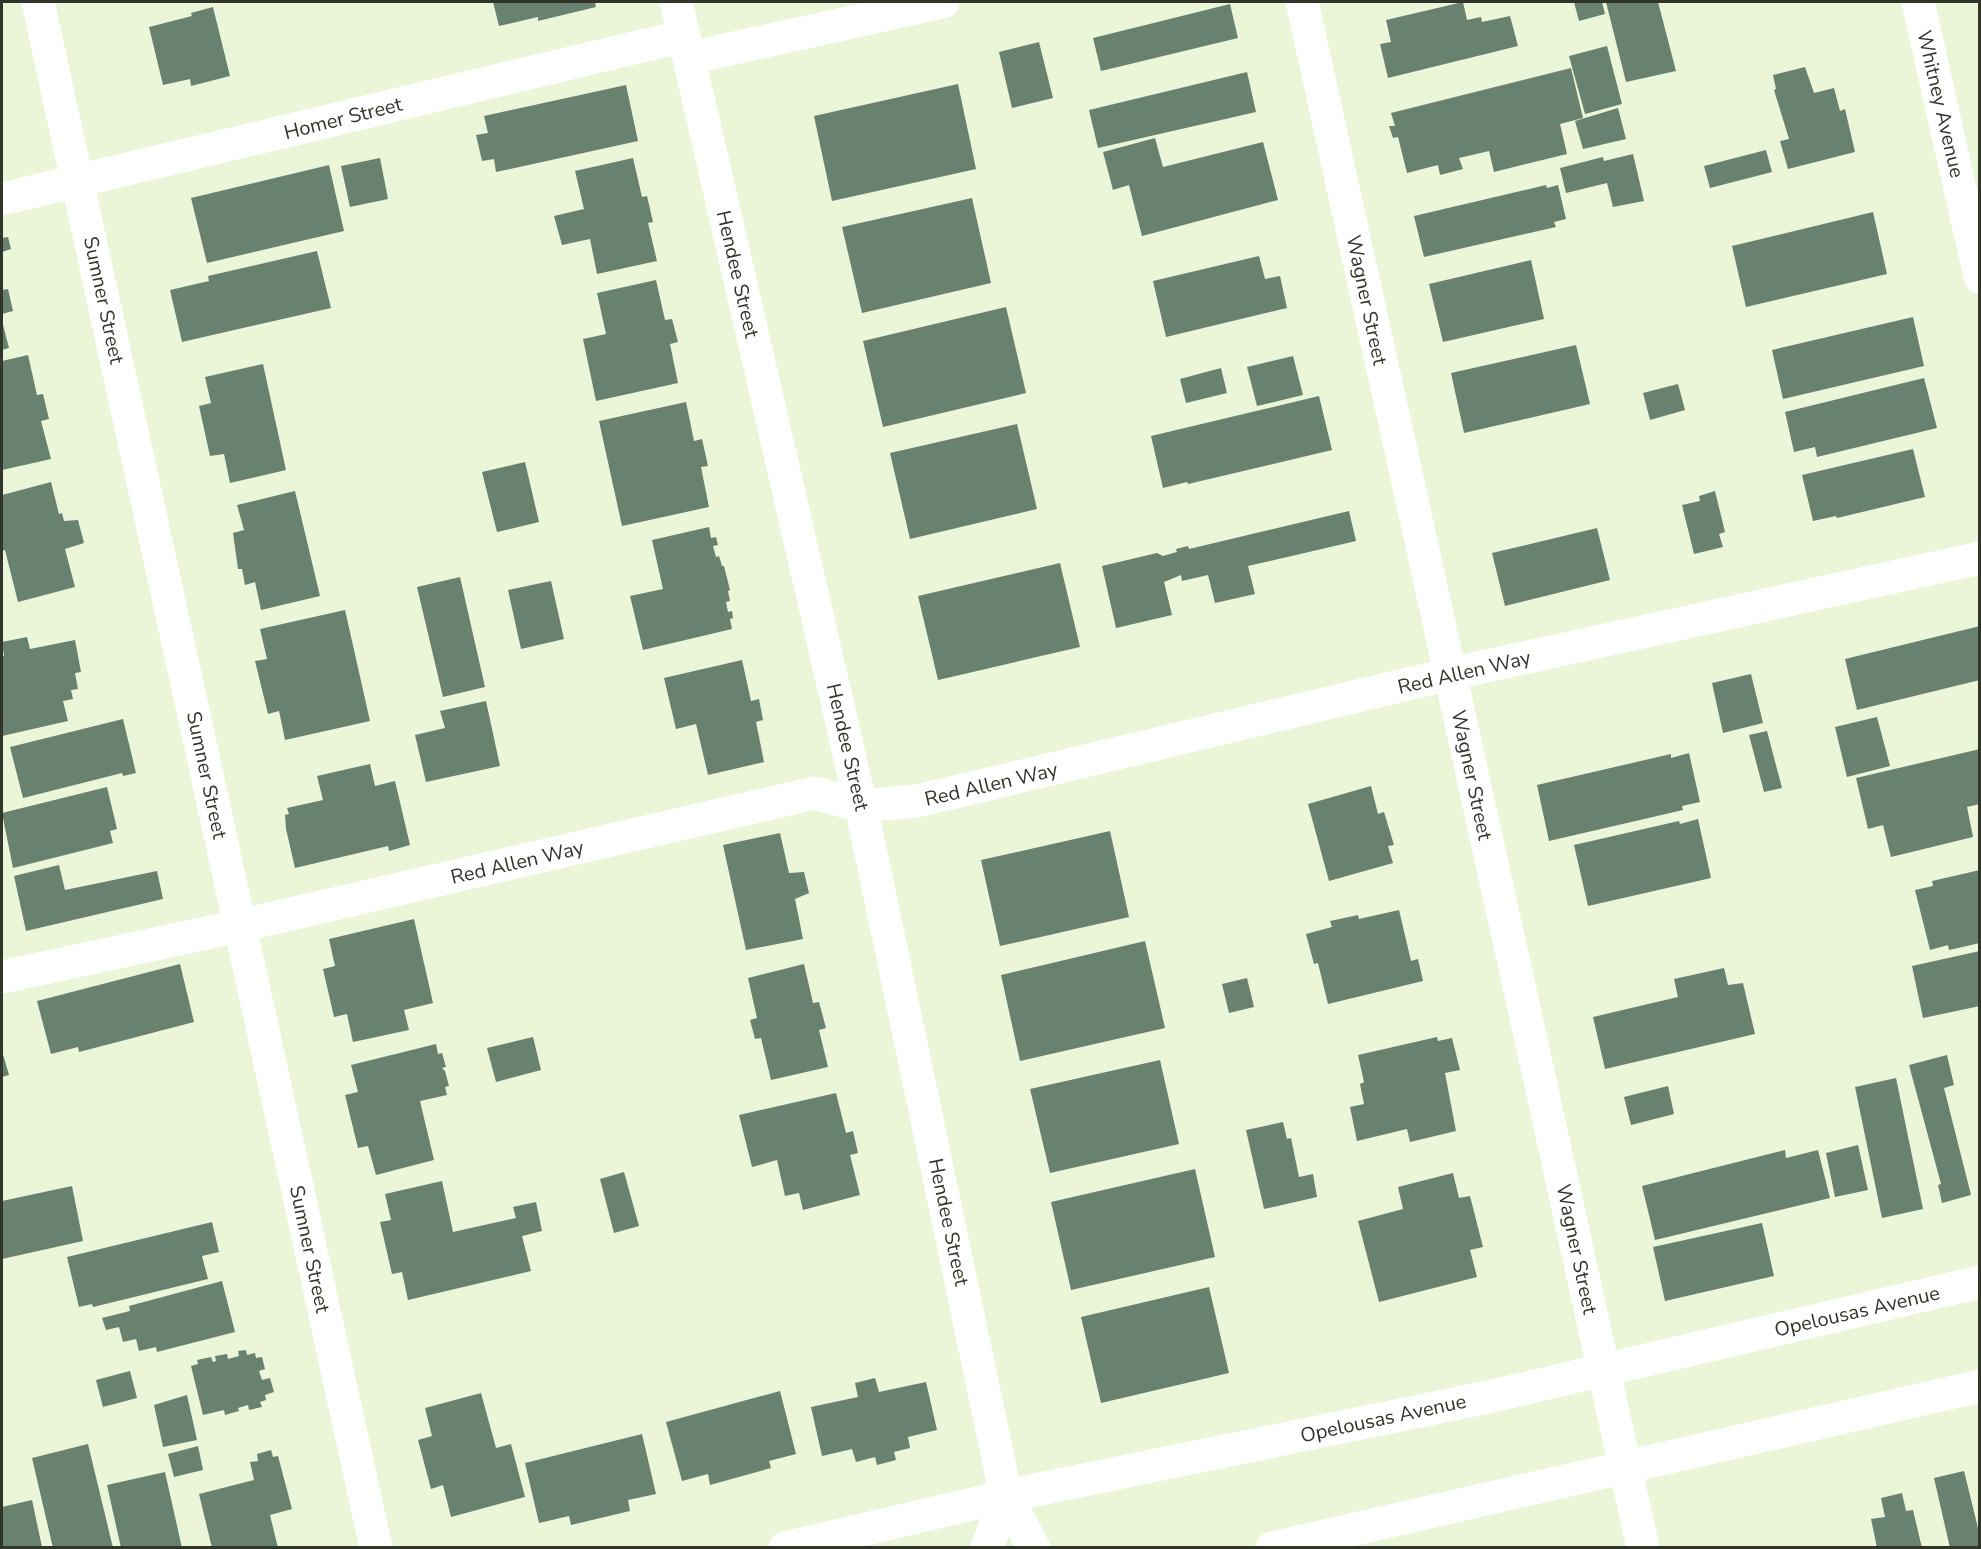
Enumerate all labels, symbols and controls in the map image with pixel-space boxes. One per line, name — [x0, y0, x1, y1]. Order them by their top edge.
street label: Whitney Avenue — [1910, 28, 1971, 180]
street label: Homer Street — [281, 91, 406, 146]
street label: Hendee Street — [710, 208, 765, 341]
street label: Wagner Street — [1340, 233, 1394, 368]
street label: Sumner Street — [77, 234, 130, 367]
street label: Red Allen Way — [1395, 644, 1534, 701]
street label: Hendee Street — [820, 681, 875, 814]
street label: Wagner Street — [1445, 708, 1499, 843]
street label: Sumner Street — [180, 709, 233, 842]
street label: Red Allen Way — [922, 756, 1061, 813]
street label: Red Allen Way — [448, 834, 587, 891]
street label: Hendee Street — [922, 1156, 975, 1289]
street label: Wagner Street — [1550, 1182, 1604, 1317]
street label: Sumner Street — [283, 1183, 336, 1316]
street label: Opelousas Avenue — [1772, 1279, 1942, 1344]
street label: Opelousas Avenue — [1298, 1388, 1468, 1449]

